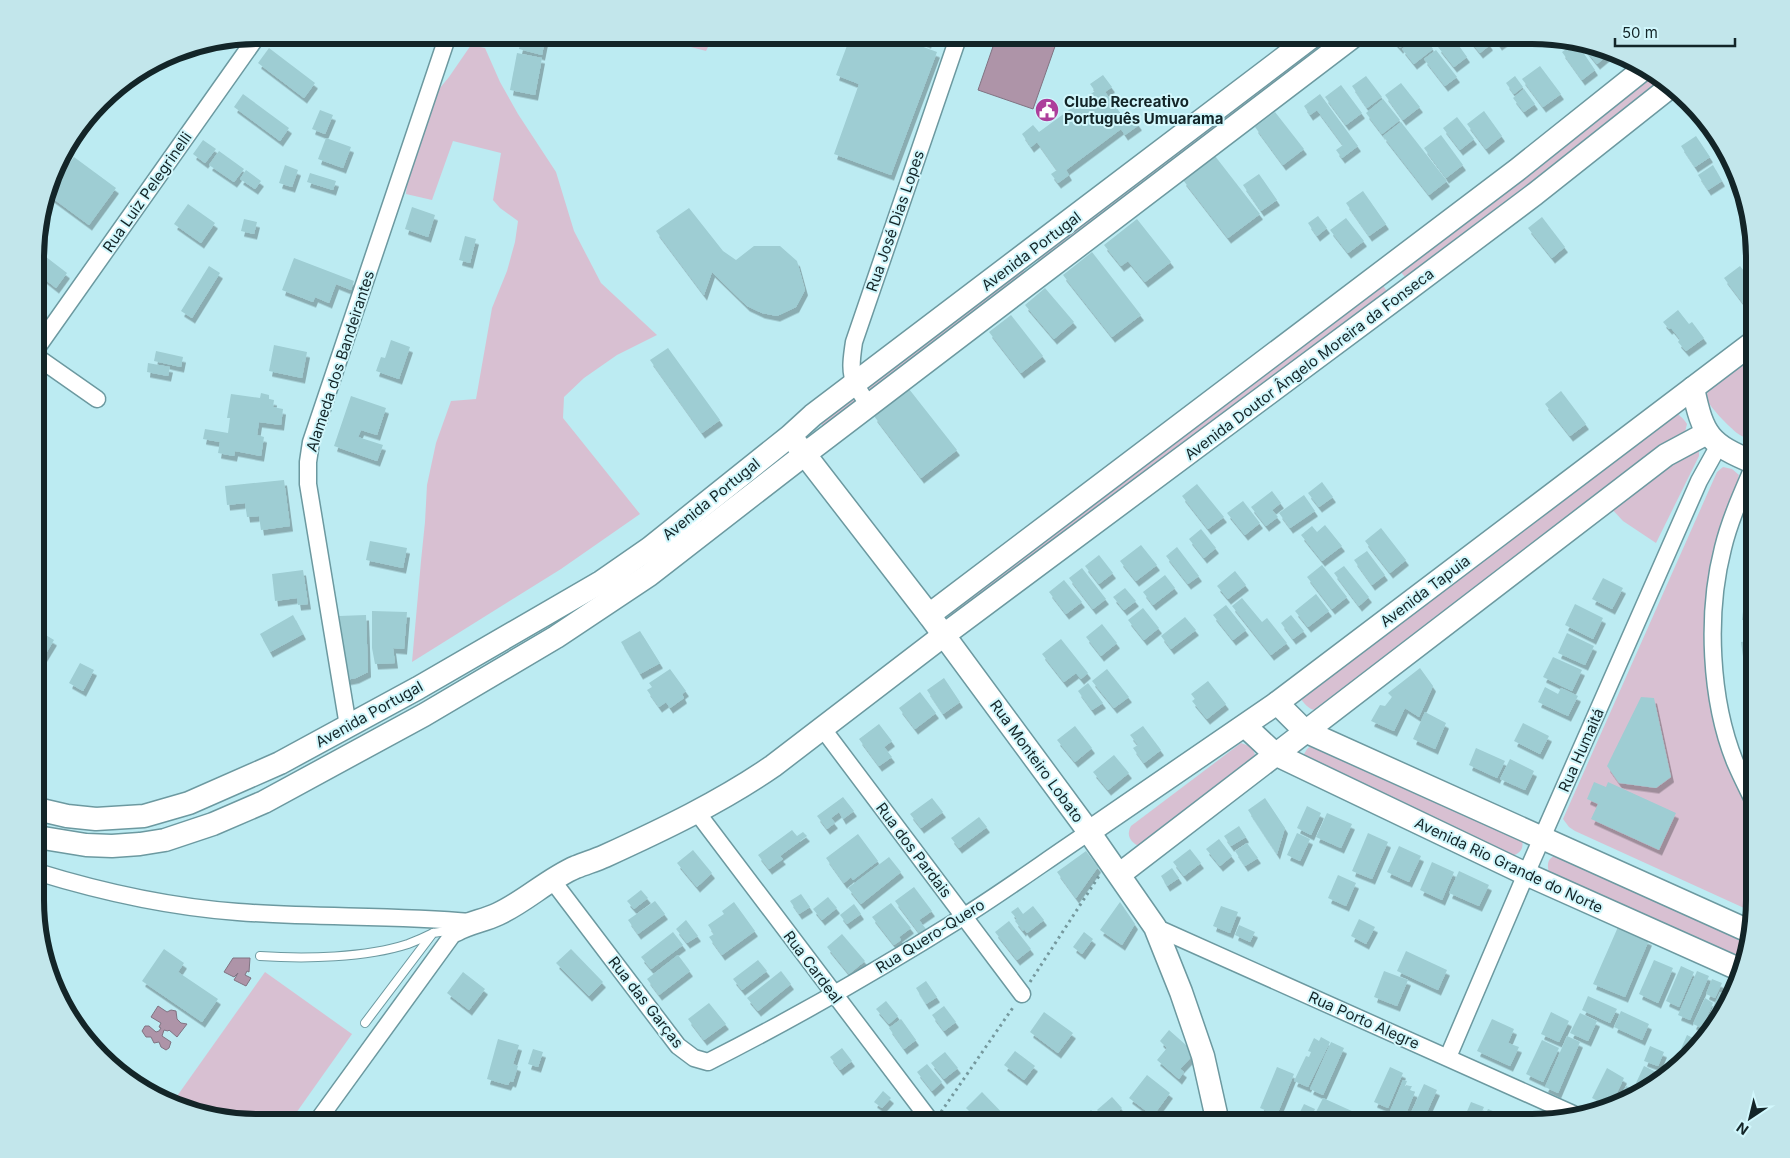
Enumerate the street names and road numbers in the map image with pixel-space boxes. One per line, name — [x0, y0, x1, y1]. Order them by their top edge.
street label: Rua Luiz Pelegrinelli — [98, 128, 196, 256]
street label: Rua José Dias Lopes — [862, 148, 928, 294]
street label: Avenida Portugal — [977, 207, 1085, 295]
street label: Avenida Doutor Ângelo Moreira da Fonseca — [1181, 264, 1437, 464]
street label: Alameda dos Bandeirantes — [302, 268, 378, 454]
street label: Avenida Portugal — [658, 454, 764, 544]
street label: Avenida Tapuia — [1376, 551, 1474, 631]
street label: Avenida Portugal — [312, 677, 426, 751]
street label: Rua Monteiro Lobato — [986, 696, 1088, 826]
street label: Rua Humaitá — [1554, 705, 1608, 795]
street label: Rua dos Pardais — [872, 799, 956, 901]
street label: Avenida Rio Grande do Norte — [1412, 813, 1606, 917]
street label: Rua Quero-Quero — [872, 895, 988, 977]
street label: Rua Cardeal — [780, 927, 846, 1007]
street label: Rua das Garças — [604, 952, 688, 1052]
street label: Rua Porto Alegre — [1306, 987, 1422, 1053]

